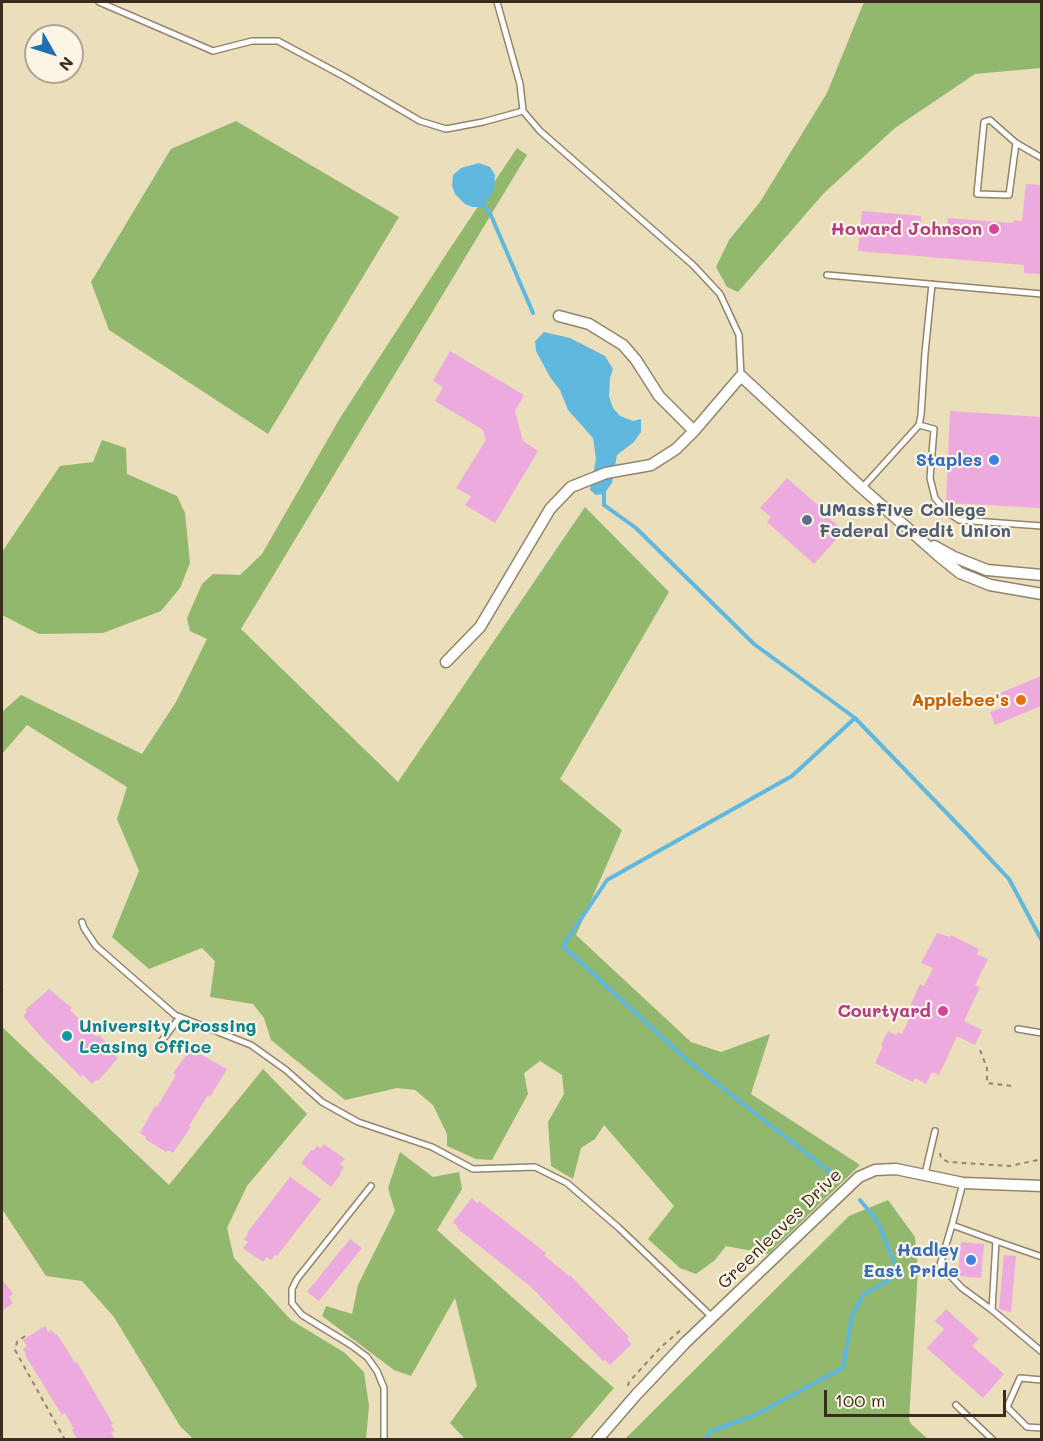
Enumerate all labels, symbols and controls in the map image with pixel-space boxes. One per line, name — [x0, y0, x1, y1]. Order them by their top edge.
north arrow — [24, 24, 84, 84]
text: N — [55, 53, 79, 76]
place label: Howard Johnson — [831, 218, 982, 240]
marker: Howard Johnson — [987, 222, 1001, 236]
place label: Staples — [916, 449, 982, 471]
marker: Staples — [987, 453, 1001, 467]
place label: UMassFive College Federal Credit Union — [819, 499, 1011, 542]
marker: UMassFive College Federal Credit Union — [800, 513, 814, 527]
place label: Applebee's — [911, 689, 1009, 711]
marker: Applebee's — [1014, 693, 1028, 707]
place label: Courtyard — [837, 1000, 931, 1022]
marker: Courtyard — [936, 1004, 950, 1018]
place label: University Crossing Leasing Office — [79, 1015, 256, 1058]
marker: University Crossing Leasing Office — [60, 1029, 74, 1043]
street label: Greenleaves Drive — [713, 1164, 847, 1294]
place label: Hadley East Pride — [863, 1239, 959, 1282]
marker: Hadley East Pride — [964, 1253, 978, 1267]
scale bar — [827, 1378, 1008, 1416]
text: 100 m — [835, 1388, 885, 1412]

